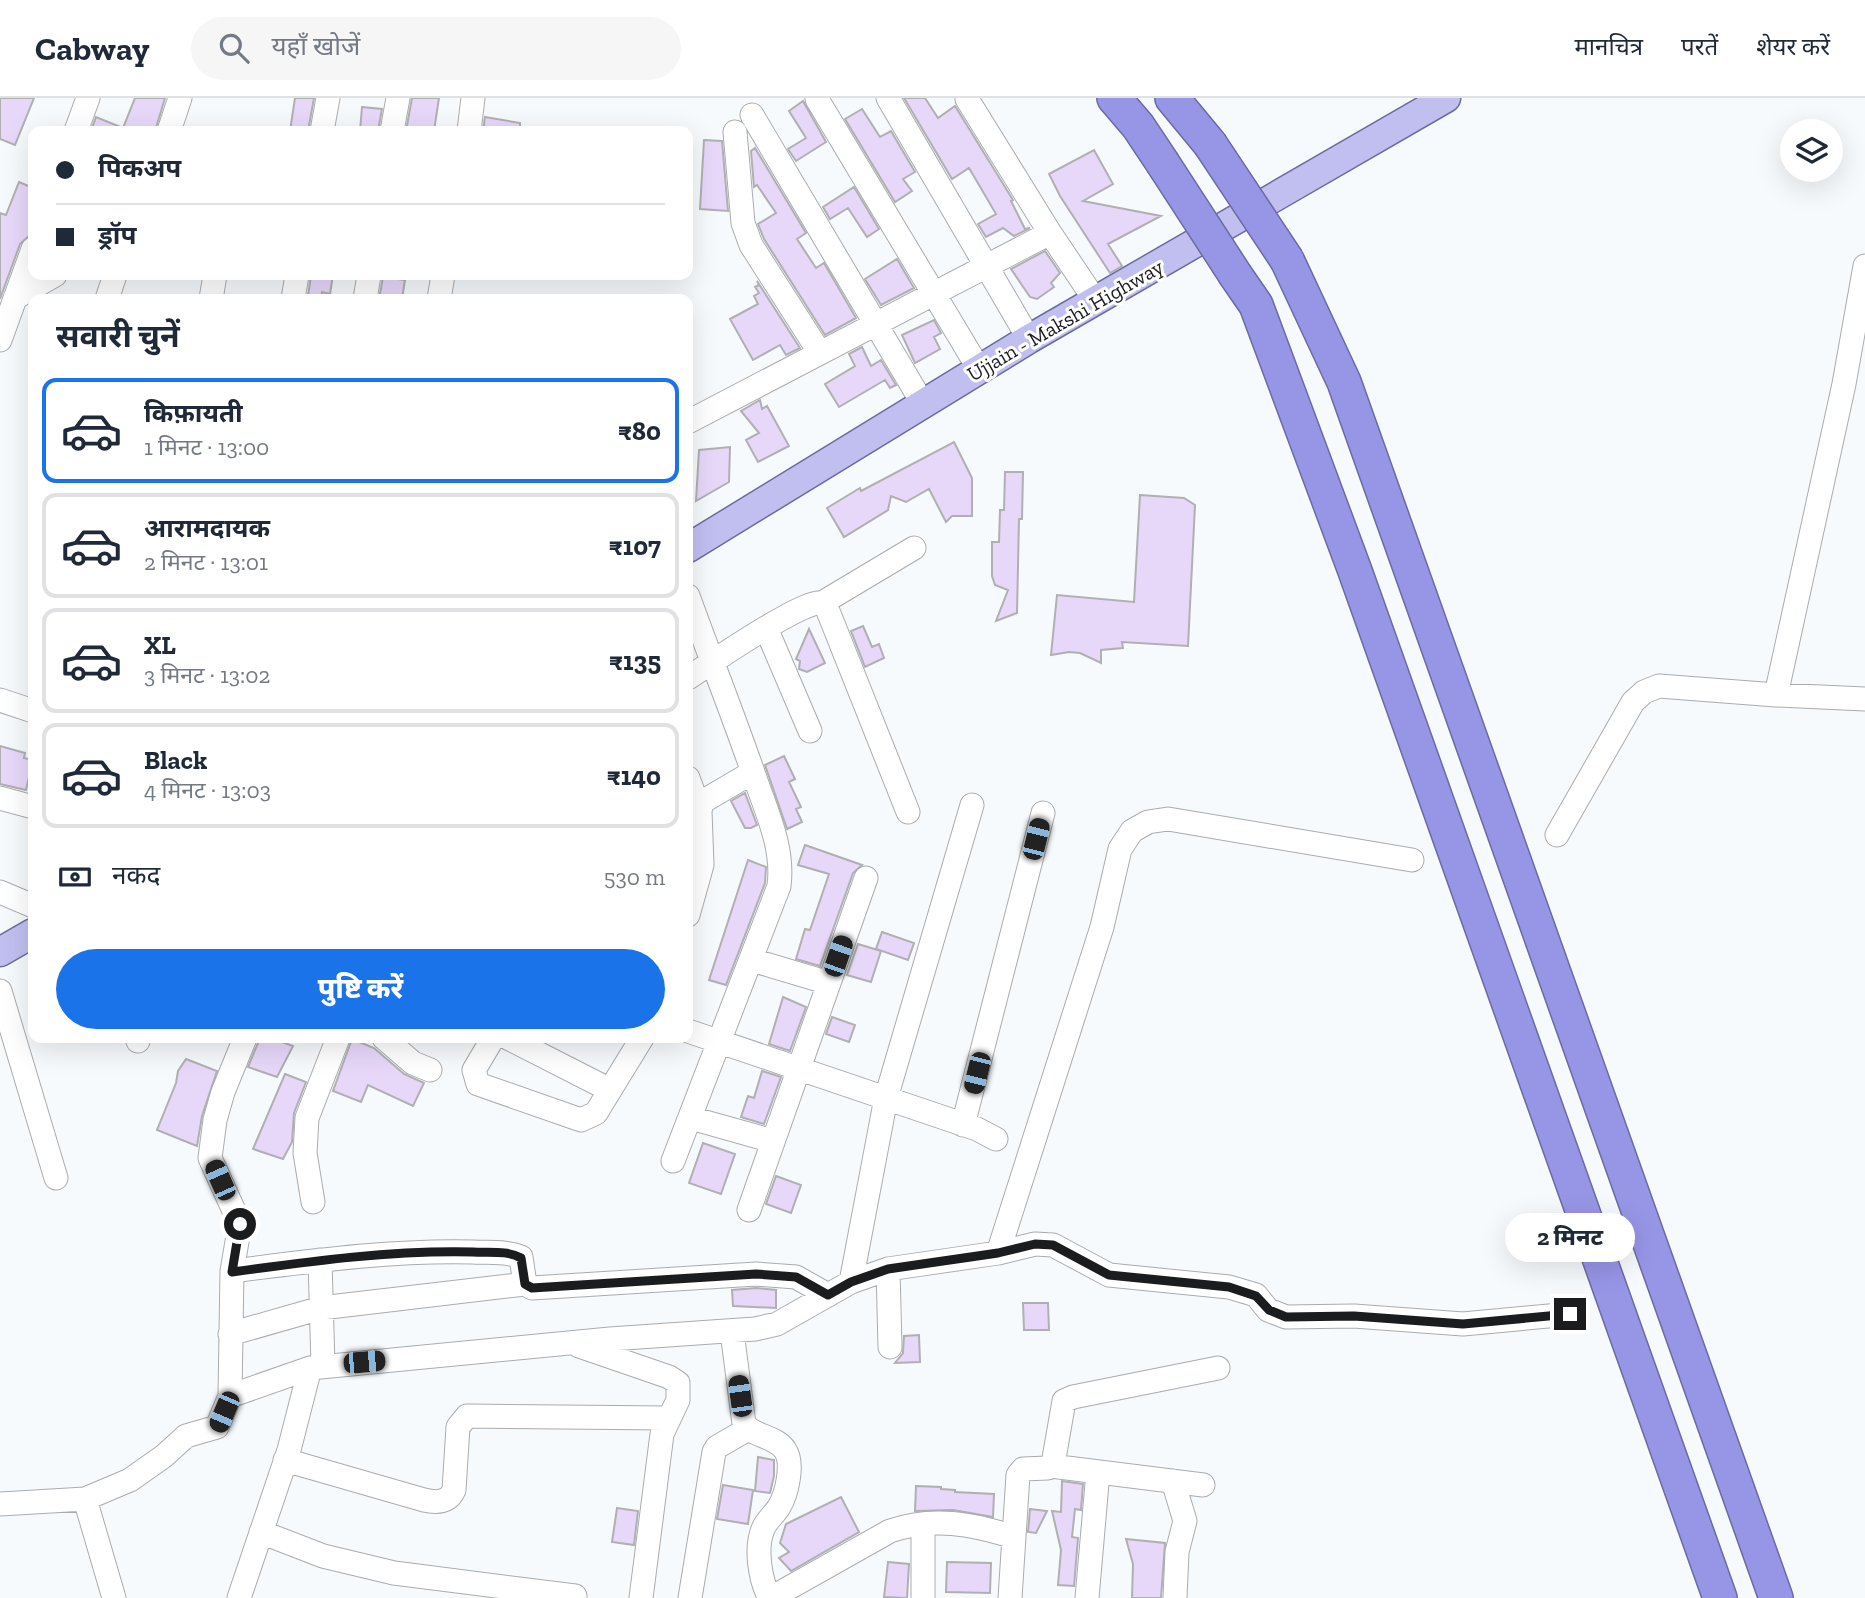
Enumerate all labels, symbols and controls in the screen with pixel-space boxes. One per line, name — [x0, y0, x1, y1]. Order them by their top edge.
search box — [191, 17, 681, 80]
text: Cabway — [35, 29, 149, 68]
icon: search — [215, 29, 253, 67]
text: यहाँ खोजें — [271, 30, 360, 62]
text: मानचित्र — [1575, 32, 1643, 61]
text: परतें — [1681, 32, 1718, 61]
text: शेयर करें — [1756, 32, 1830, 61]
map controls — [1780, 119, 1843, 182]
button: layers — [1780, 119, 1843, 182]
text: पिकअप — [98, 152, 181, 184]
text: ड्रॉप — [98, 219, 136, 251]
street label: Ujjain - Makshi Highway — [962, 253, 1168, 387]
text: सवारी चुनें — [56, 317, 180, 355]
text: किफ़ायती — [144, 397, 243, 429]
icon: car — [60, 399, 123, 462]
text: ₹80 — [618, 415, 661, 447]
text: 1 मिनट · 13:00 — [144, 433, 269, 461]
text: आरामदायक — [144, 512, 270, 544]
icon: car — [60, 514, 123, 577]
text: ₹107 — [609, 530, 661, 562]
text: 2 मिनट · 13:01 — [144, 548, 268, 576]
icon: car — [60, 629, 123, 692]
text: XL — [144, 629, 176, 661]
text: ₹135 — [609, 645, 661, 677]
text: 3 मिनट · 13:02 — [144, 661, 270, 689]
icon: car — [60, 744, 123, 807]
text: Black — [144, 744, 207, 776]
text: ₹140 — [607, 760, 661, 792]
text: 4 मिनट · 13:03 — [144, 776, 271, 804]
car — [1021, 816, 1052, 862]
icon: cash — [56, 858, 94, 896]
text: नकद — [112, 859, 160, 891]
text: 530 m — [604, 863, 665, 891]
car — [822, 933, 855, 979]
button: पुष्टि करें — [56, 949, 665, 1029]
car — [962, 1050, 993, 1096]
car — [202, 1157, 239, 1203]
route start — [224, 1208, 256, 1240]
callout: 2 मिनट — [1505, 1212, 1635, 1262]
text: 2 मिनट — [1537, 1223, 1603, 1251]
route end — [1554, 1298, 1586, 1330]
car — [343, 1350, 386, 1374]
car — [727, 1374, 754, 1418]
car — [207, 1389, 242, 1435]

